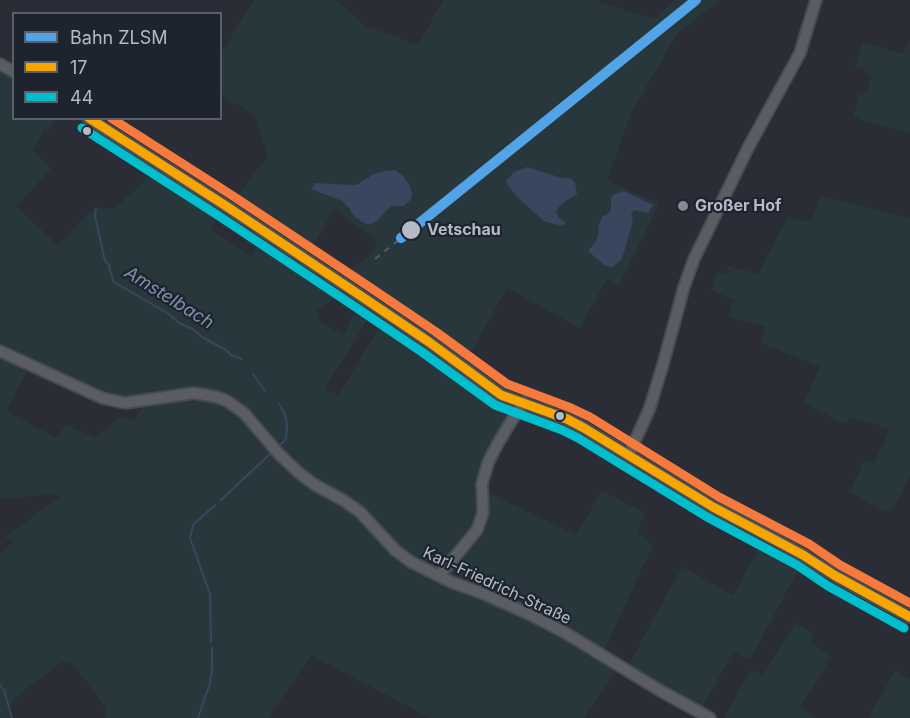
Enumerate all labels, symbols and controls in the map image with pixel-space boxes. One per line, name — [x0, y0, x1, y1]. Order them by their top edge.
legend — [12, 12, 222, 120]
text: Bahn ZLSM — [70, 27, 168, 48]
text: 17 — [70, 57, 88, 78]
text: 44 — [70, 87, 93, 108]
unlabelled marker — [81, 125, 93, 137]
place label: Großer Hof — [695, 196, 781, 216]
marker: Großer Hof — [676, 199, 690, 213]
marker: Vetschau — [400, 219, 422, 241]
place label: Vetschau — [427, 220, 501, 240]
water label: Amstelbach — [120, 262, 218, 334]
unlabelled marker — [554, 410, 566, 422]
street label: Karl-Friedrich-Straße — [420, 543, 574, 629]

